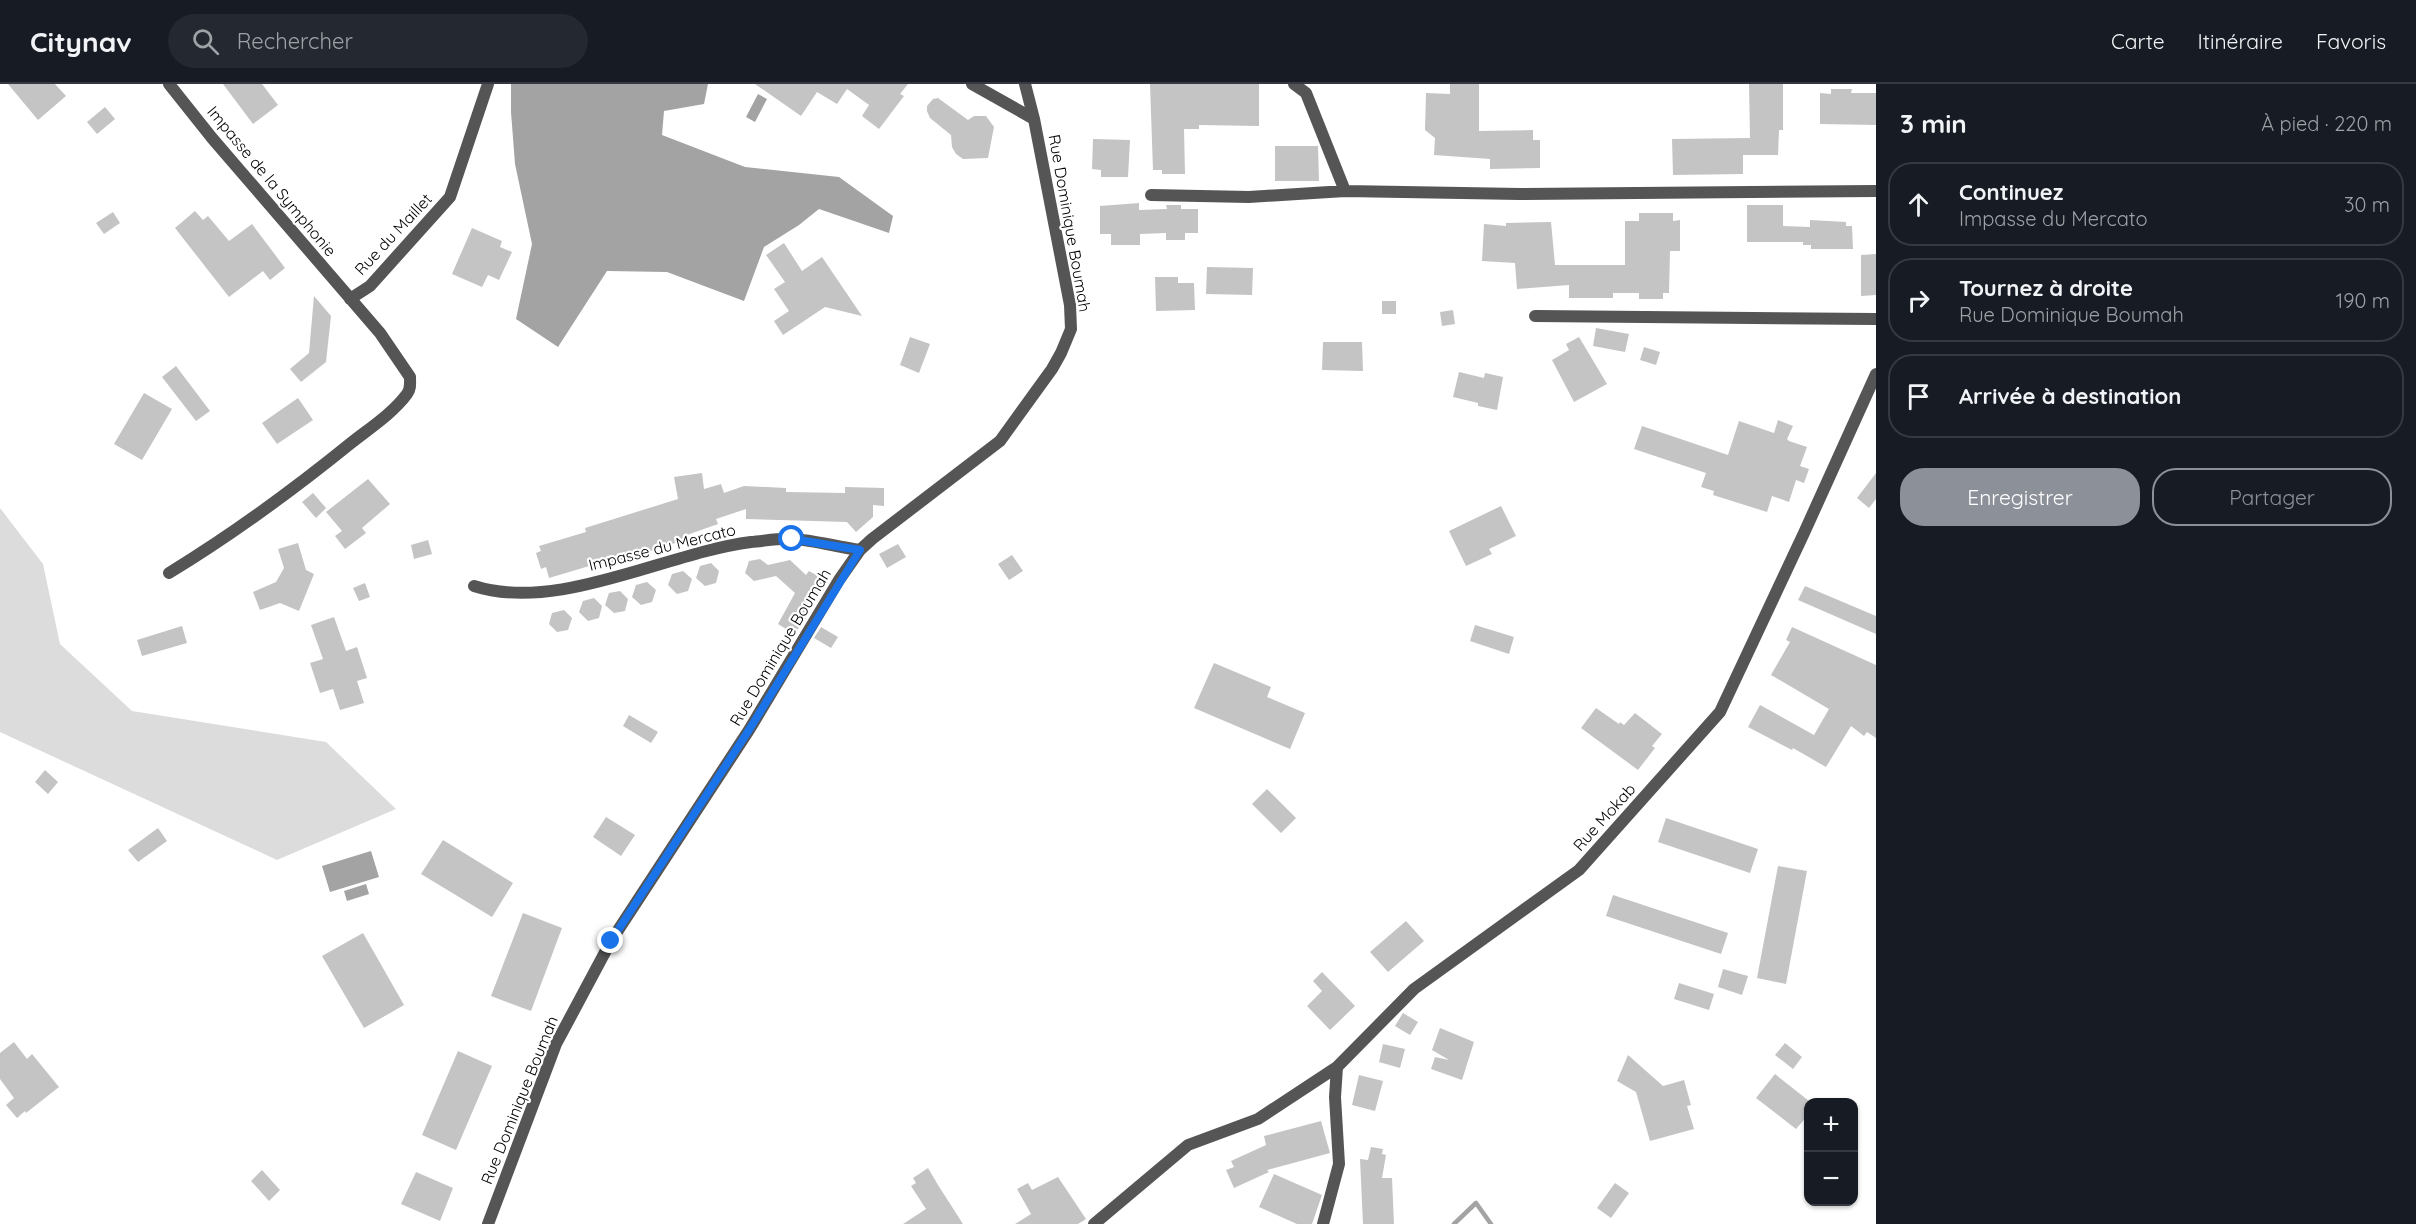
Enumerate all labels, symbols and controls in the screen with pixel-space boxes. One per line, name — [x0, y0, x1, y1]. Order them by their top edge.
search box — [168, 14, 588, 68]
text: Citynav — [30, 24, 132, 59]
icon: search — [189, 25, 222, 58]
text: Rechercher — [237, 27, 353, 55]
text: Carte — [2111, 28, 2165, 54]
text: Itinéraire — [2198, 28, 2283, 54]
text: Favoris — [2316, 28, 2386, 54]
street label: Impasse de la Symphonie — [203, 102, 341, 260]
text: 3 min — [1900, 107, 1967, 140]
text: À pied · 220 m — [2261, 111, 2392, 136]
street label: Rue Dominique Boumah — [1045, 133, 1095, 313]
text: Continuez — [1959, 178, 2063, 206]
icon: ahead — [1902, 188, 1935, 221]
street label: Rue du Maillet — [350, 189, 436, 279]
text: 30 m — [2344, 192, 2390, 217]
text: Impasse du Mercato — [1959, 206, 2148, 231]
text: Tournez à droite — [1959, 274, 2133, 302]
icon: right — [1902, 284, 1935, 317]
text: 190 m — [2336, 288, 2390, 313]
text: Rue Dominique Boumah — [1959, 302, 2184, 327]
icon: arrive — [1902, 380, 1935, 413]
text: Arrivée à destination — [1959, 382, 2181, 410]
button: Enregistrer — [1900, 468, 2140, 526]
button: Partager — [2152, 468, 2392, 526]
street label: Impasse du Mercato — [586, 519, 738, 575]
route start — [778, 525, 804, 551]
street label: Rue Dominique Boumah — [725, 565, 835, 729]
street label: Rue Mokab — [1569, 779, 1639, 855]
route end — [597, 927, 623, 953]
street label: Rue Dominique Boumah — [476, 1013, 562, 1187]
map controls — [1804, 1098, 1858, 1206]
button: + — [1804, 1098, 1858, 1152]
button: − — [1804, 1152, 1858, 1206]

